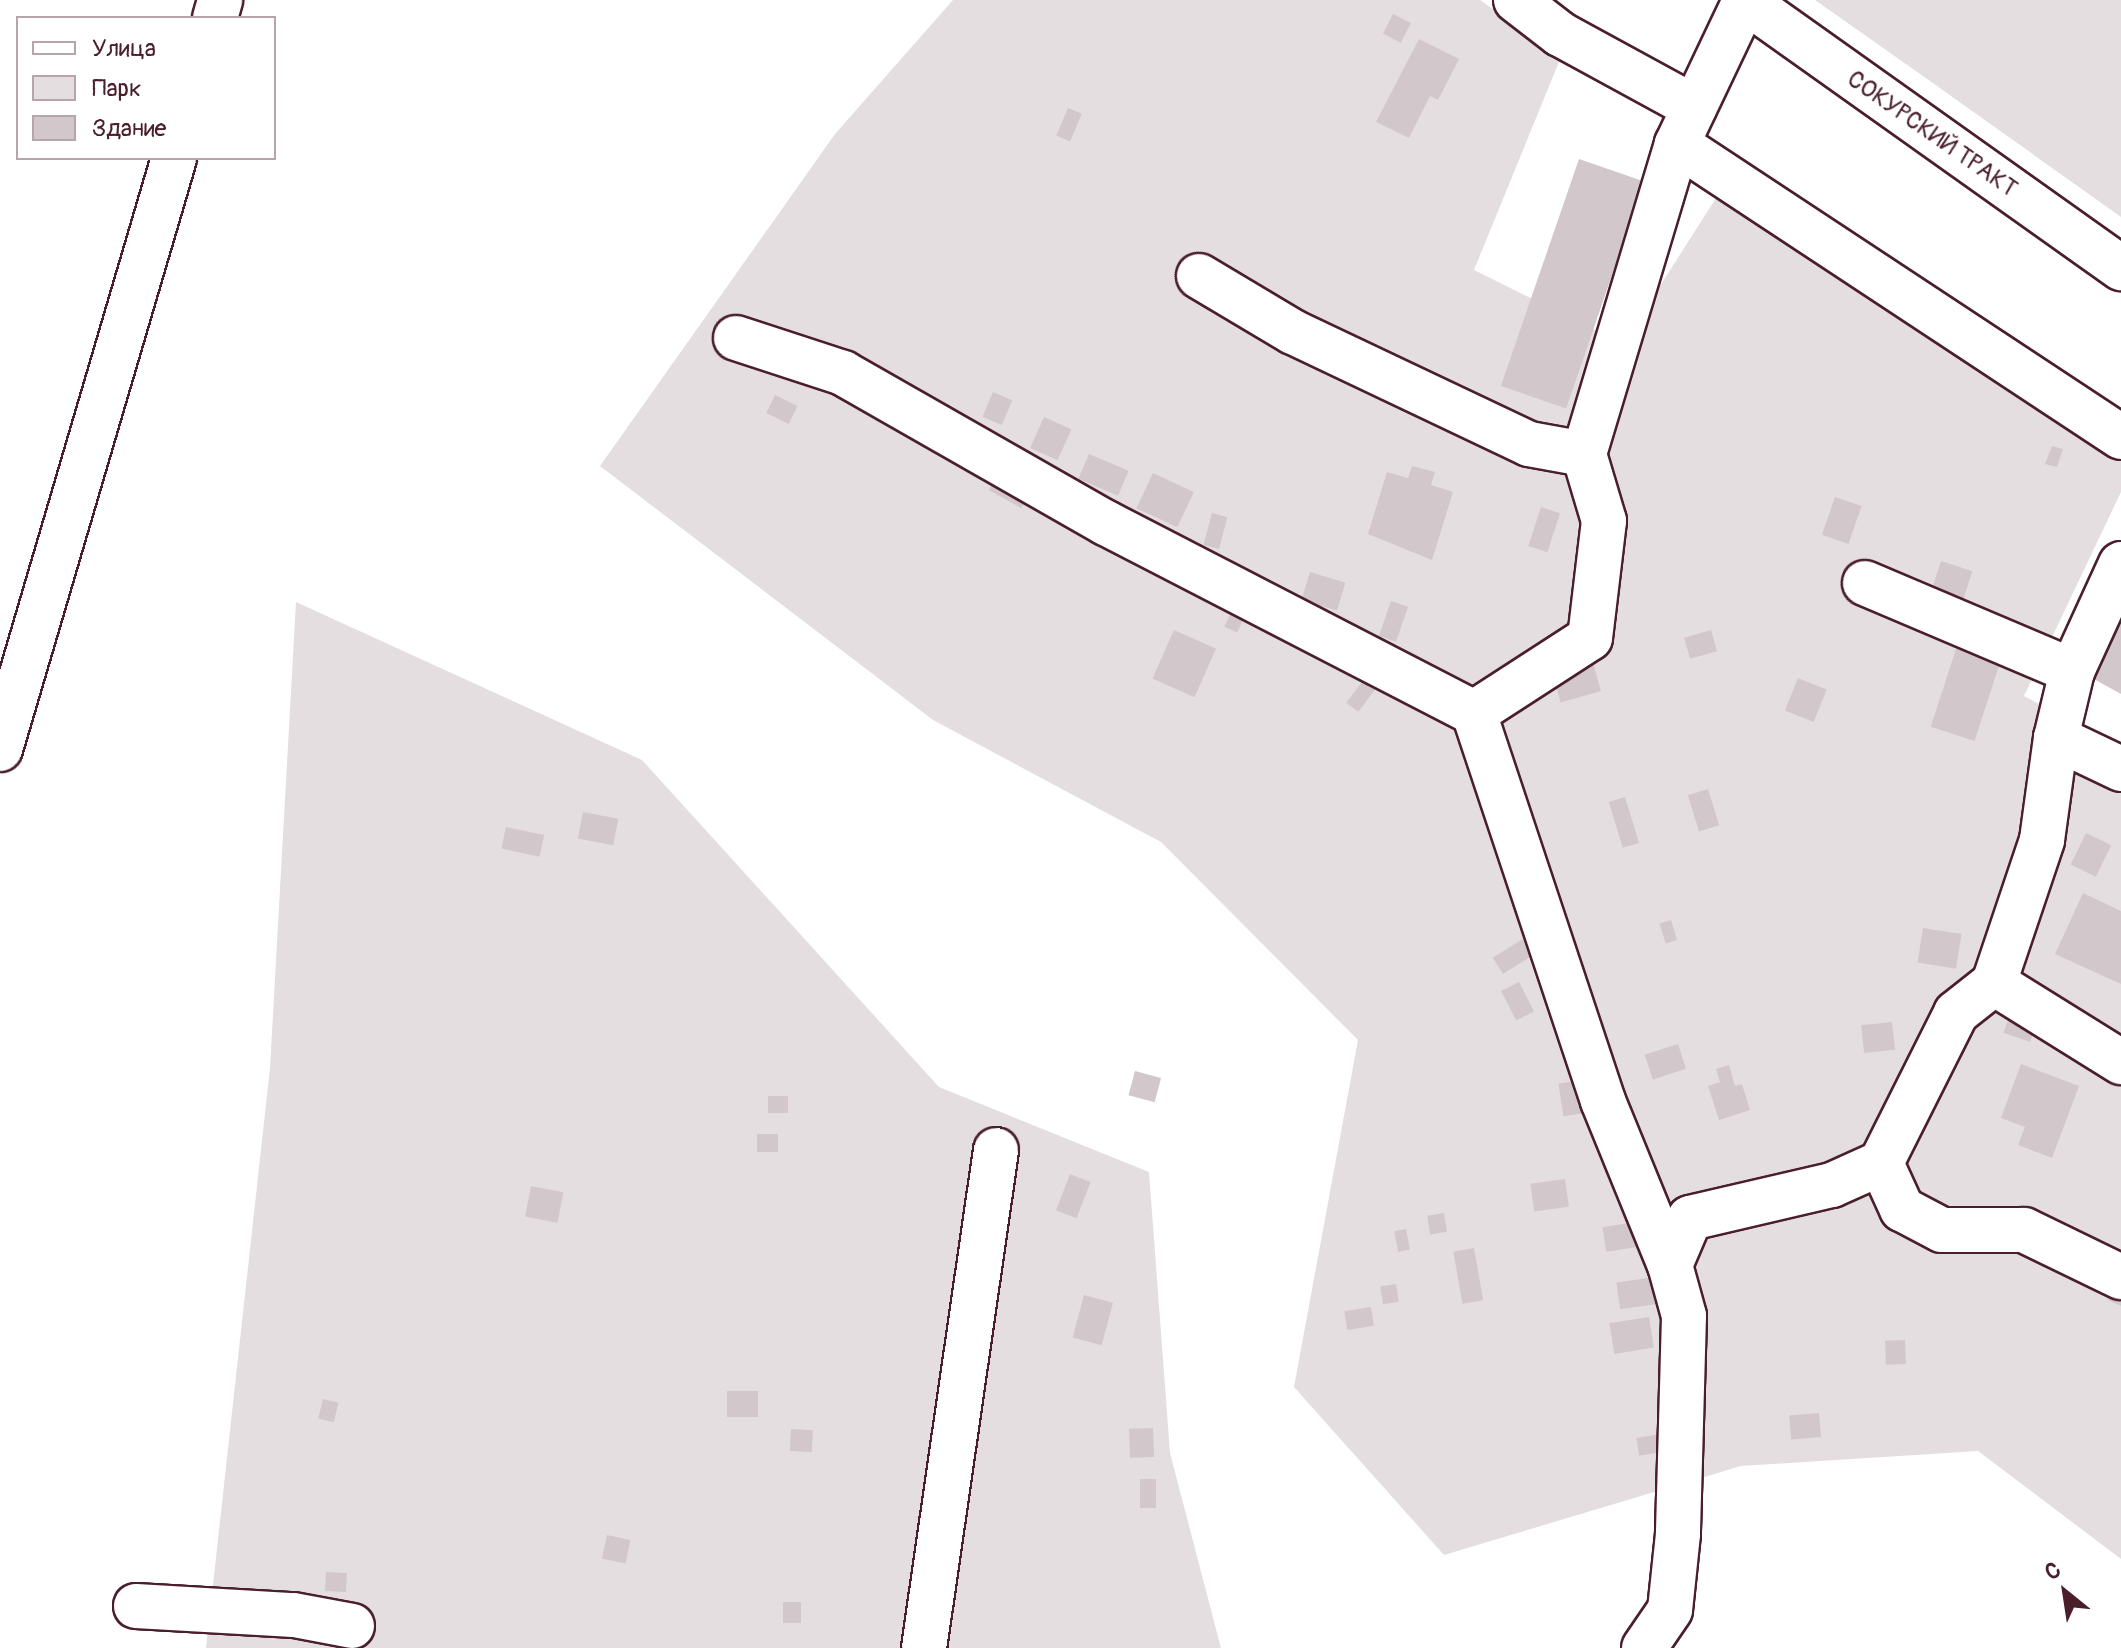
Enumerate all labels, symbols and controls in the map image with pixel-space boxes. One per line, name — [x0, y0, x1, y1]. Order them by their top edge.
legend — [16, 16, 276, 160]
text: Улица — [92, 34, 156, 63]
street label: СОКУРСКИЙ ТРАКТ — [1842, 65, 2022, 203]
text: Парк — [92, 74, 141, 103]
text: Здание — [92, 114, 166, 143]
north arrow — [2025, 1552, 2105, 1632]
text: С — [2040, 1556, 2066, 1587]

